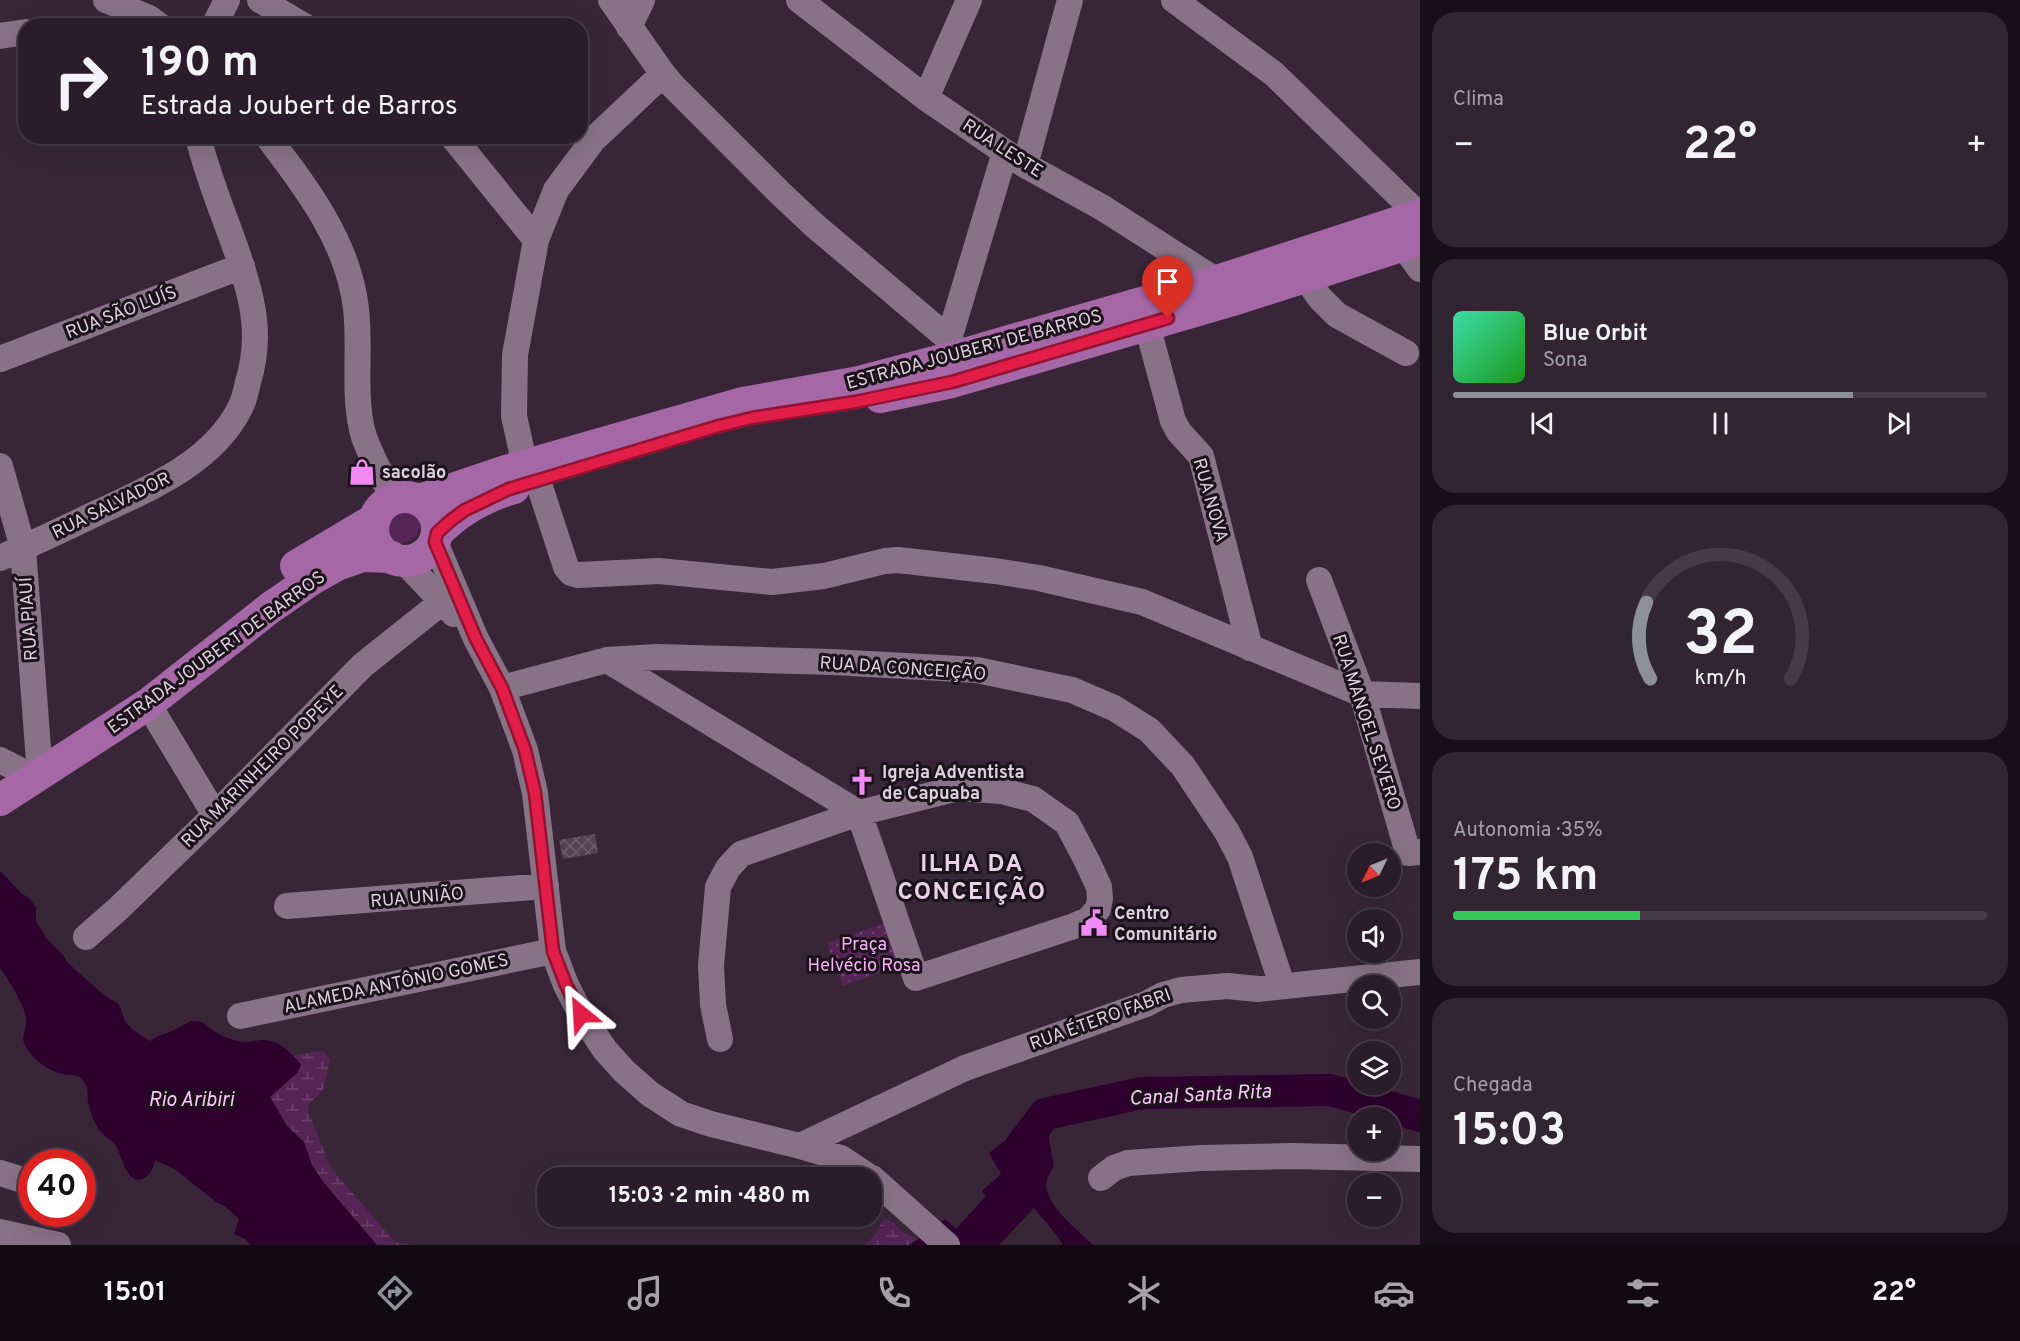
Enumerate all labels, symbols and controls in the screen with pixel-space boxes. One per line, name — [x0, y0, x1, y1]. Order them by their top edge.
text: 190 m — [141, 38, 259, 91]
icon: right — [42, 42, 120, 120]
text: Clima — [1453, 87, 1504, 113]
text: Estrada Joubert de Barros — [141, 90, 458, 124]
street label: RUA LESTE — [958, 115, 1047, 184]
text: 22° — [1683, 118, 1757, 175]
text: − — [1453, 126, 1474, 168]
text: + — [1966, 126, 1987, 168]
pin — [1142, 256, 1193, 318]
icon: arrive — [1151, 265, 1184, 298]
street label: RUA SÃO LUÍS — [62, 280, 180, 345]
street label: ESTRADA JOUBERT DE BARROS — [844, 305, 1105, 396]
text: Blue Orbit — [1543, 321, 1648, 348]
text: Sona — [1543, 348, 1588, 374]
icon: previous — [1526, 407, 1559, 440]
icon: pause — [1704, 407, 1737, 440]
icon: next — [1882, 407, 1915, 440]
street label: RUA NOVA — [1187, 456, 1233, 545]
shop icon: sacolão — [347, 457, 377, 487]
place label: sacolão — [382, 462, 446, 485]
street label: RUA SALVADOR — [49, 468, 175, 545]
street label: ESTRADA JOUBERT DE BARROS — [103, 566, 330, 740]
street label: RUA PIAUÍ — [13, 574, 44, 662]
text: 32 — [1683, 599, 1757, 678]
street label: RUA MANOEL SEVERO — [1326, 631, 1405, 813]
street label: RUA DA CONCEIÇÃO — [819, 650, 987, 687]
text: km/h — [1694, 666, 1746, 693]
street label: RUA MARINHEIRO POPEYE — [177, 681, 349, 853]
place label: Igreja Adventista de Capuaba — [882, 762, 1024, 806]
church icon: Igreja Adventista de Capuaba — [847, 767, 877, 797]
text: Autonomia · 35% — [1453, 818, 1603, 844]
north arrow — [1347, 843, 1401, 897]
map controls — [1347, 843, 1401, 1227]
text: 175 km — [1453, 849, 1598, 906]
district label: ILHA DA CONCEIÇÃO — [897, 850, 1047, 908]
street label: RUA UNIÃO — [369, 881, 465, 914]
place label: Centro Comunitário — [1114, 903, 1217, 947]
public building icon: Centro Comunitário — [1079, 908, 1109, 938]
button: sound — [1347, 909, 1401, 963]
park label: Praça Helvécio Rosa — [808, 934, 920, 978]
street label: ALAMEDA ANTÔNIO GOMES — [281, 947, 511, 1020]
button: search — [1347, 975, 1401, 1029]
position arrow — [549, 982, 613, 1046]
street label: RUA ÉTERO FABRI — [1026, 982, 1174, 1057]
button: layers — [1347, 1041, 1401, 1095]
text: Chegada — [1453, 1073, 1533, 1099]
water label: Canal Santa Rita — [1128, 1079, 1273, 1113]
water label: Rio Aribiri — [148, 1088, 235, 1114]
text: 15:03 — [1453, 1104, 1566, 1161]
button: + — [1347, 1107, 1401, 1161]
speed limit sign: 40 — [18, 1149, 96, 1227]
button: − — [1347, 1173, 1401, 1227]
text: 15:03 · 2 min · 480 m — [609, 1183, 810, 1210]
icon: directions — [374, 1272, 416, 1314]
icon: music — [624, 1272, 666, 1314]
icon: phone — [873, 1272, 915, 1314]
icon: climate — [1123, 1272, 1165, 1314]
icon: car — [1373, 1272, 1415, 1314]
icon: filters — [1622, 1272, 1664, 1314]
text: 15:01 — [104, 1276, 166, 1310]
text: 22° — [1872, 1276, 1916, 1310]

